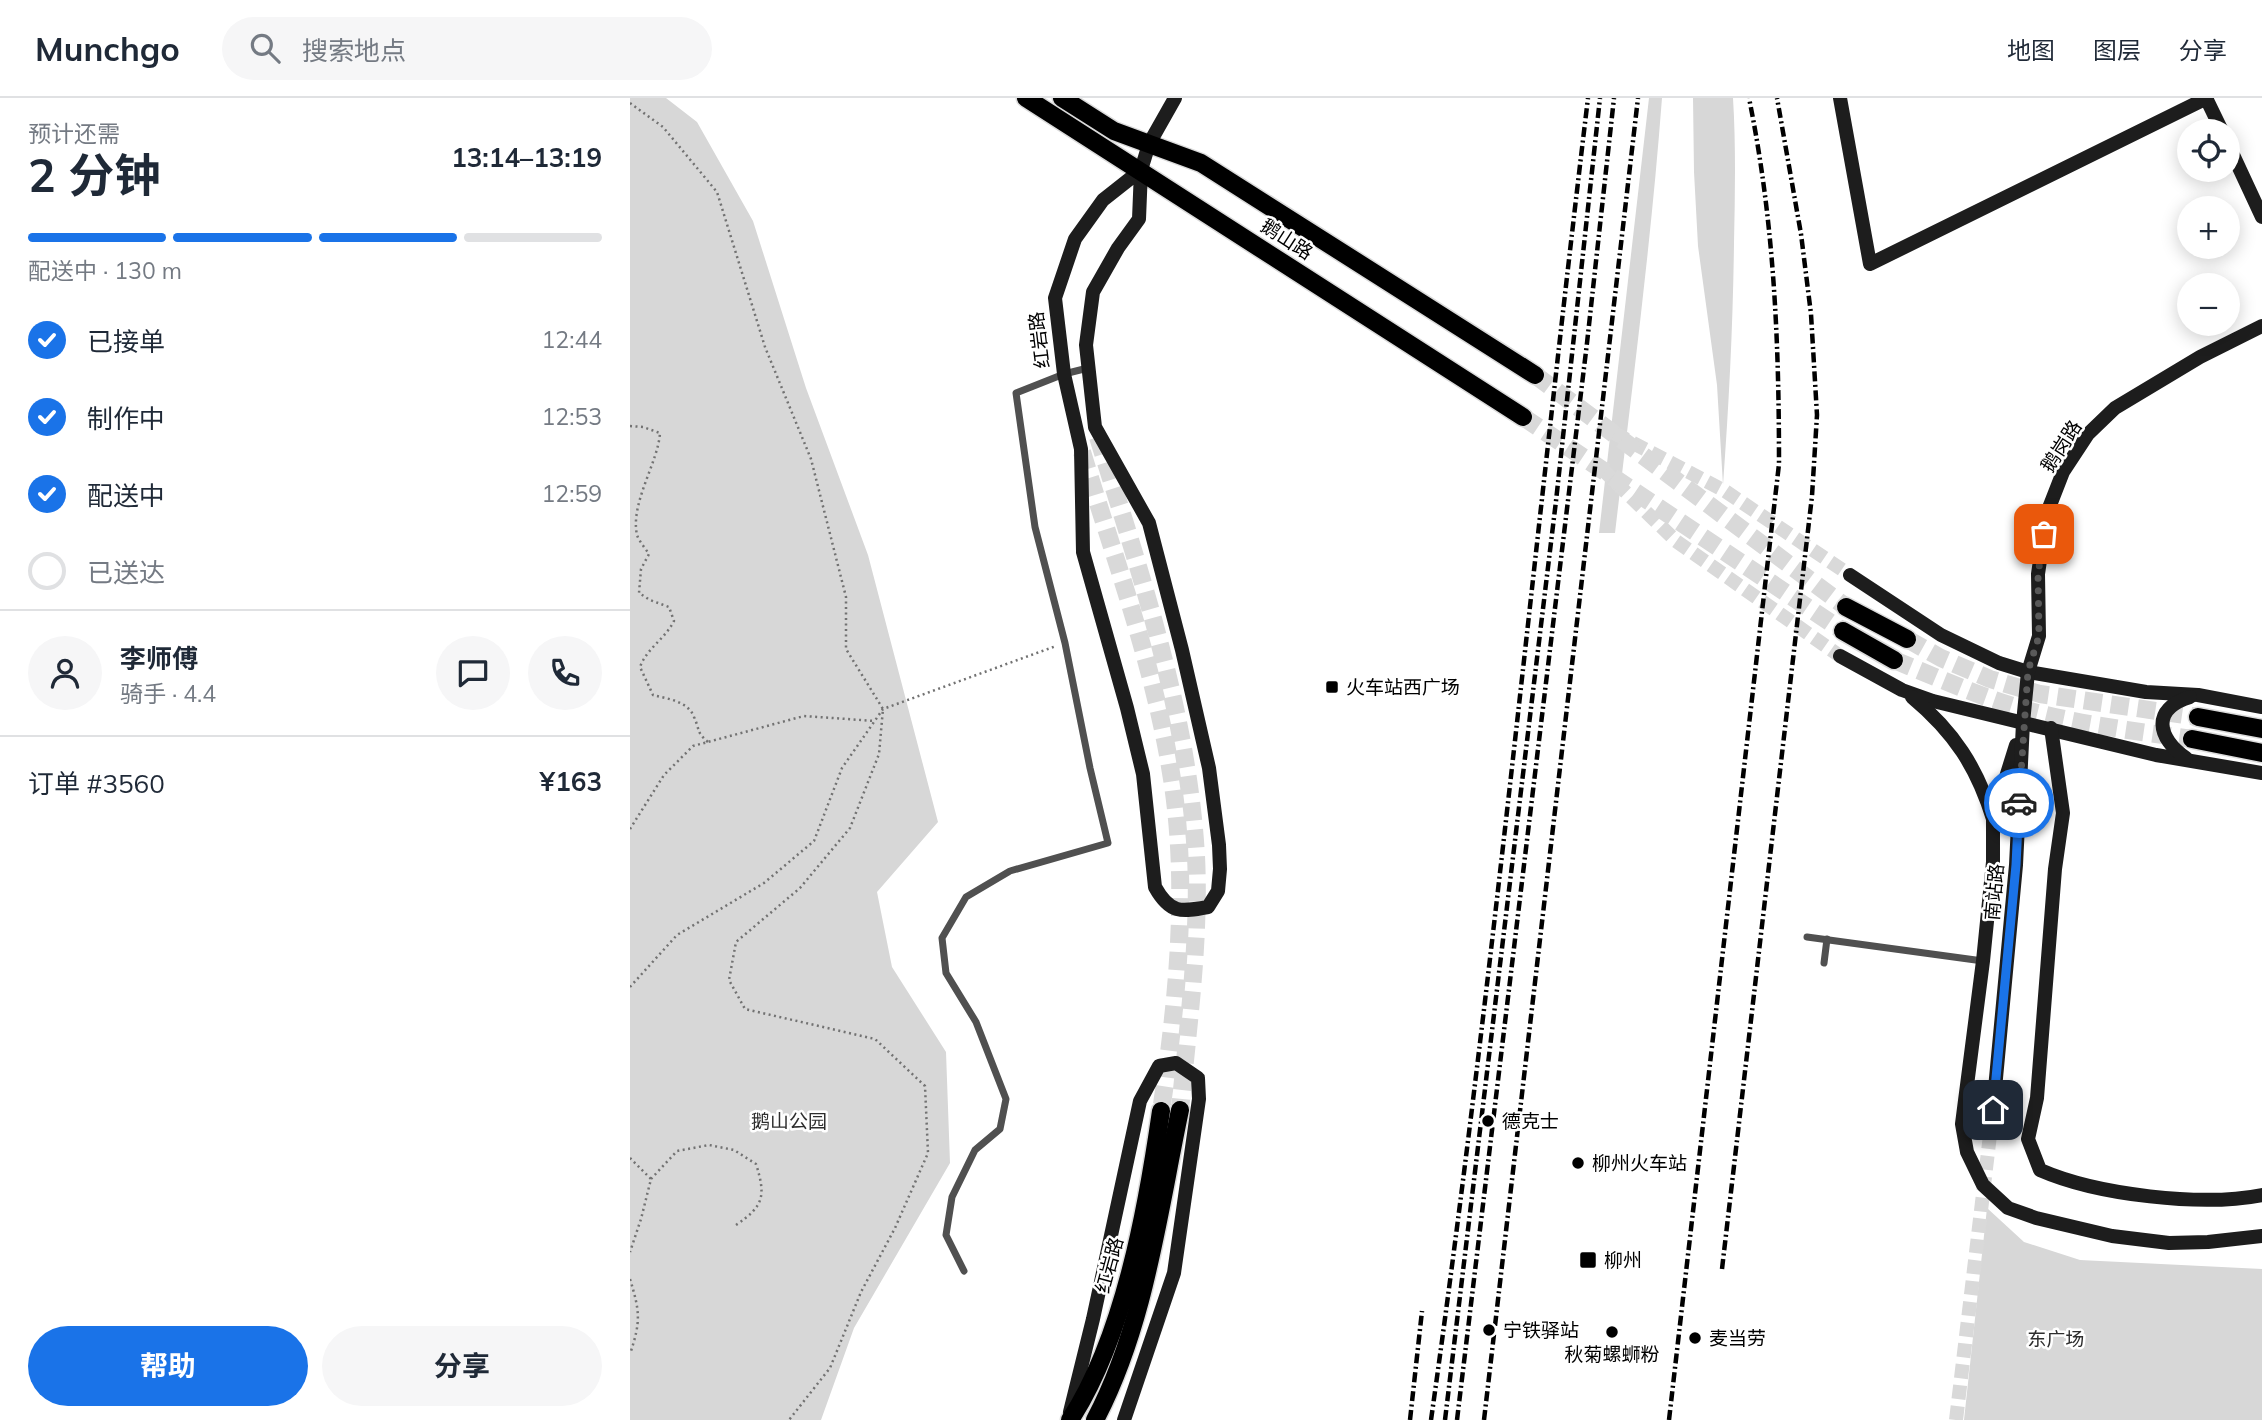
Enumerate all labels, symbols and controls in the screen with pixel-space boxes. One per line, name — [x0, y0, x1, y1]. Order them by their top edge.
search box — [222, 17, 712, 80]
text: Munchgo — [35, 28, 180, 69]
icon: search — [246, 29, 284, 67]
text: 搜索地点 — [302, 34, 406, 67]
text: 地图 — [2007, 35, 2055, 65]
text: 图层 — [2093, 35, 2141, 65]
text: 分享 — [2179, 35, 2227, 65]
text: 预计还需 — [28, 119, 120, 148]
map controls — [2177, 119, 2240, 336]
button: locate — [2177, 119, 2240, 182]
text: 13:14–13:19 — [451, 141, 602, 174]
text: 2 分钟 — [28, 146, 160, 204]
button: + — [2177, 196, 2240, 259]
street label: 鹅山路 — [1257, 213, 1317, 265]
text: 配送中 · 130 m — [28, 256, 182, 285]
button: − — [2177, 273, 2240, 336]
street label: 红岩路 — [1024, 310, 1054, 370]
icon: check — [28, 321, 66, 359]
text: 已接单 — [87, 325, 165, 358]
text: 12:44 — [542, 325, 602, 354]
icon: check — [28, 398, 66, 436]
text: 制作中 — [87, 402, 165, 435]
text: 12:53 — [542, 402, 602, 431]
street label: 鹅岗路 — [2035, 416, 2087, 476]
icon: check — [28, 475, 66, 513]
text: 配送中 — [87, 479, 165, 512]
text: 12:59 — [542, 479, 602, 508]
pin — [2014, 504, 2074, 564]
icon: bag — [2025, 515, 2063, 553]
text: 已送达 — [87, 556, 165, 589]
button: person — [28, 636, 102, 710]
button: chat — [436, 636, 510, 710]
button: phone — [528, 636, 602, 710]
text: 李师傅 — [120, 642, 198, 675]
place label: 火车站西广场 — [1346, 675, 1460, 699]
text: 骑手 · 4.4 — [120, 679, 216, 708]
marker: 火车站西广场 — [1324, 679, 1340, 695]
text: ¥163 — [540, 765, 602, 798]
text: 订单 #3560 — [28, 767, 165, 800]
courier — [1984, 768, 2054, 838]
icon: car — [2000, 784, 2038, 822]
street label: 南站路 — [1980, 863, 2008, 921]
pin — [1963, 1080, 2023, 1140]
icon: home — [1974, 1091, 2012, 1129]
park label: 鹅山公园 — [751, 1109, 827, 1133]
place label: 德克士 — [1502, 1109, 1559, 1133]
marker: 德克士 — [1480, 1113, 1496, 1129]
place label: 柳州火车站 — [1592, 1151, 1687, 1175]
marker: 柳州火车站 — [1570, 1155, 1586, 1171]
street label: 红岩路 — [1090, 1234, 1128, 1296]
place label: 柳州 — [1604, 1248, 1642, 1272]
marker: 柳州 — [1578, 1250, 1598, 1270]
place label: 宁铁驿站 — [1503, 1318, 1579, 1342]
marker: 宁铁驿站 — [1481, 1322, 1497, 1338]
marker: 秋菊螺蛳粉 — [1604, 1324, 1620, 1340]
button: 帮助 — [28, 1326, 308, 1406]
button: 分享 — [322, 1326, 602, 1406]
place label: 麦当劳 — [1709, 1326, 1766, 1350]
park label: 东广场 — [2027, 1327, 2085, 1351]
marker: 麦当劳 — [1687, 1330, 1703, 1346]
place label: 秋菊螺蛳粉 — [1564, 1342, 1660, 1366]

